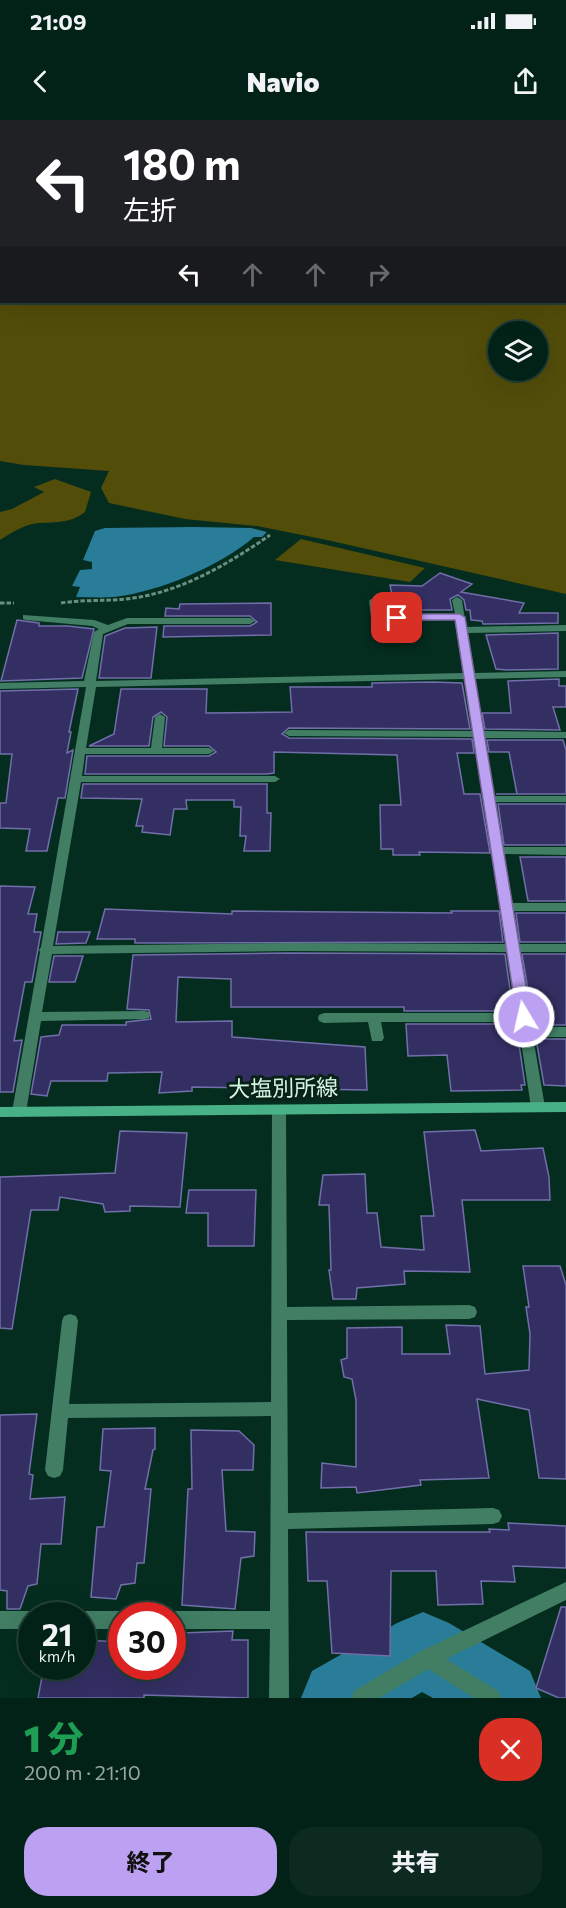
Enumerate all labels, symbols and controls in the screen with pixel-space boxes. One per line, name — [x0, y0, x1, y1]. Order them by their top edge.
text: 21:09 — [30, 8, 87, 35]
icon: back — [24, 65, 57, 98]
text: Navio — [246, 65, 320, 98]
icon: share — [509, 65, 542, 98]
text: 180 m — [123, 137, 241, 189]
icon: left — [24, 144, 102, 222]
text: 左折 — [123, 193, 177, 226]
icon: left — [173, 258, 206, 291]
icon: ahead — [236, 258, 269, 291]
icon: ahead — [299, 258, 332, 291]
icon: right — [362, 258, 395, 291]
map controls — [488, 321, 548, 381]
button: layers — [488, 321, 548, 381]
pin — [371, 592, 422, 643]
icon: arrive — [380, 601, 413, 634]
position arrow — [492, 985, 556, 1049]
street label: 大塩別所線 — [228, 1073, 338, 1102]
speed limit sign: 30 — [108, 1602, 186, 1680]
text: 21 — [42, 1615, 72, 1652]
text: km/h — [39, 1647, 75, 1665]
text: 1 分 — [24, 1715, 84, 1759]
button: close — [479, 1718, 542, 1781]
text: 200 m · 21:10 — [24, 1760, 141, 1784]
button: 終了 — [24, 1827, 277, 1896]
button: 共有 — [289, 1827, 542, 1896]

